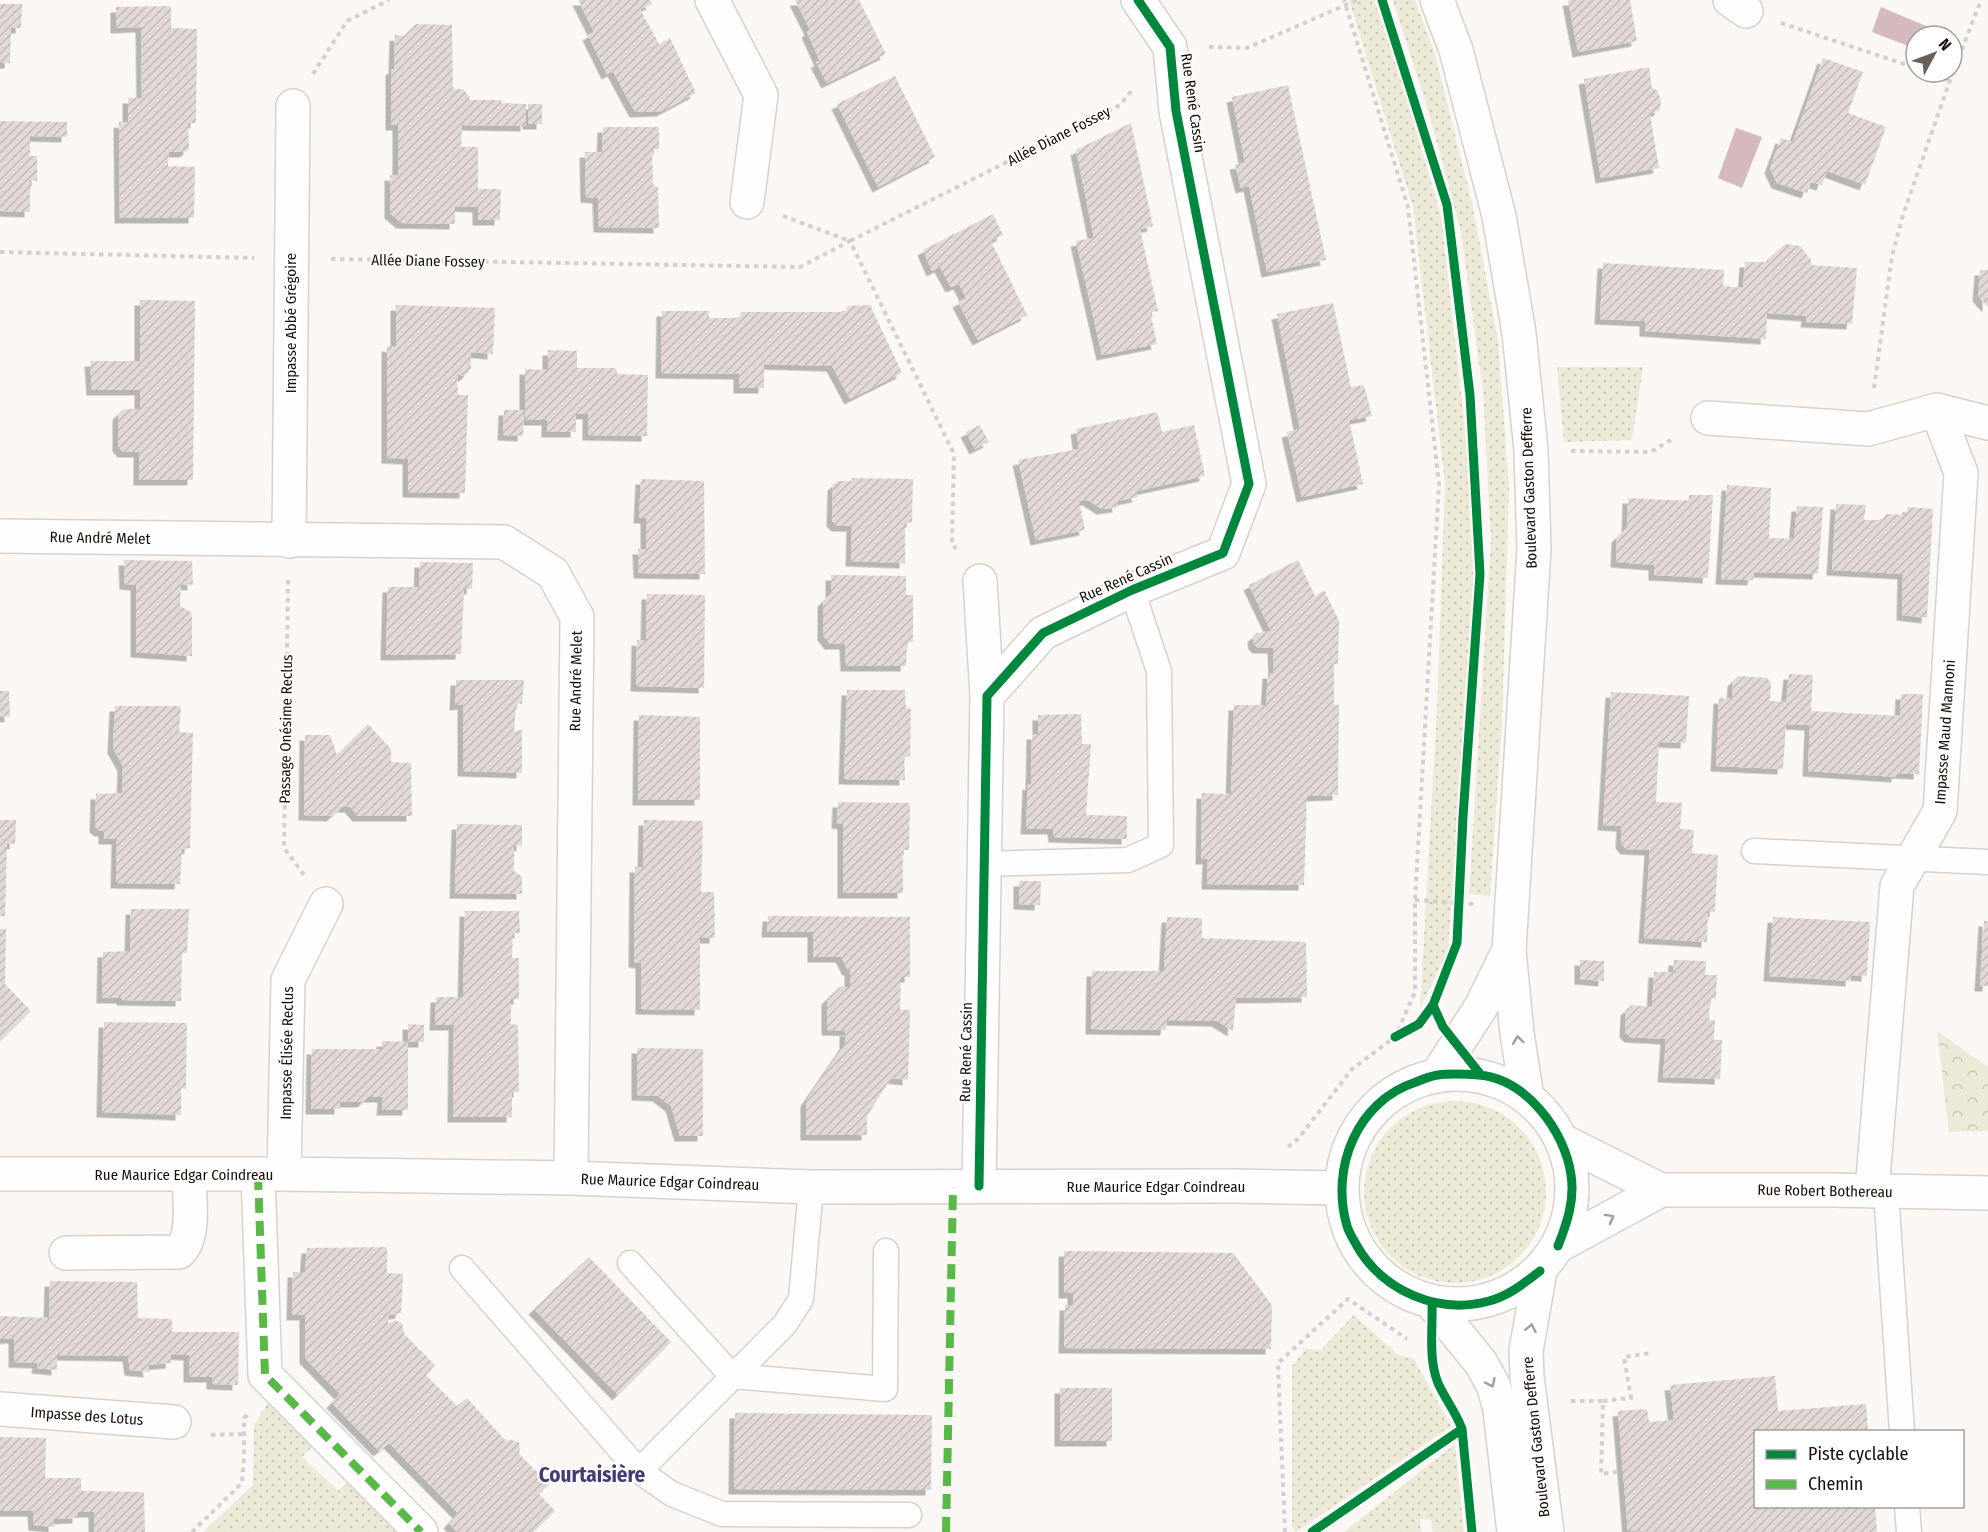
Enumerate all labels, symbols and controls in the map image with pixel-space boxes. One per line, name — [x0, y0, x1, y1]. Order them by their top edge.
north arrow — [1904, 24, 1964, 84]
text: N — [1935, 35, 1955, 54]
street label: Rue René Cassin — [1177, 52, 1209, 154]
street label: Allée Diane Fossey — [1004, 102, 1114, 170]
street label: Allée Diane Fossey — [371, 251, 485, 271]
street label: Impasse Abbé Grégoire — [282, 253, 300, 393]
street label: Boulevard Gaston Defferre — [1517, 407, 1541, 569]
street label: Rue André Melet — [49, 528, 151, 548]
street label: Rue René Cassin — [1077, 549, 1175, 607]
street label: Rue André Melet — [566, 630, 586, 732]
street label: Passage Onésime Reclus — [276, 654, 296, 804]
street label: Impasse Maud Mannoni — [1931, 659, 1959, 805]
street label: Impasse Élisée Reclus — [277, 986, 297, 1120]
street label: Rue René Cassin — [956, 1002, 976, 1102]
one-way arrow — [1513, 1035, 1525, 1044]
street label: Rue Maurice Edgar Coindreau — [95, 1166, 273, 1184]
street label: Rue Maurice Edgar Coindreau — [580, 1170, 760, 1194]
street label: Rue Maurice Edgar Coindreau — [1067, 1178, 1245, 1196]
street label: Rue Robert Bothereau — [1757, 1181, 1893, 1201]
one-way arrow — [1604, 1214, 1614, 1225]
one-way arrow — [1524, 1324, 1537, 1334]
street label: Boulevard Gaston Defferre — [1519, 1356, 1553, 1518]
one-way arrow — [1484, 1377, 1496, 1388]
street label: Impasse des Lotus — [30, 1403, 144, 1429]
legend — [1754, 1430, 1964, 1508]
text: Piste cyclable — [1808, 1443, 1908, 1465]
district label: Courtaisière — [539, 1462, 646, 1488]
text: Chemin — [1808, 1473, 1863, 1495]

